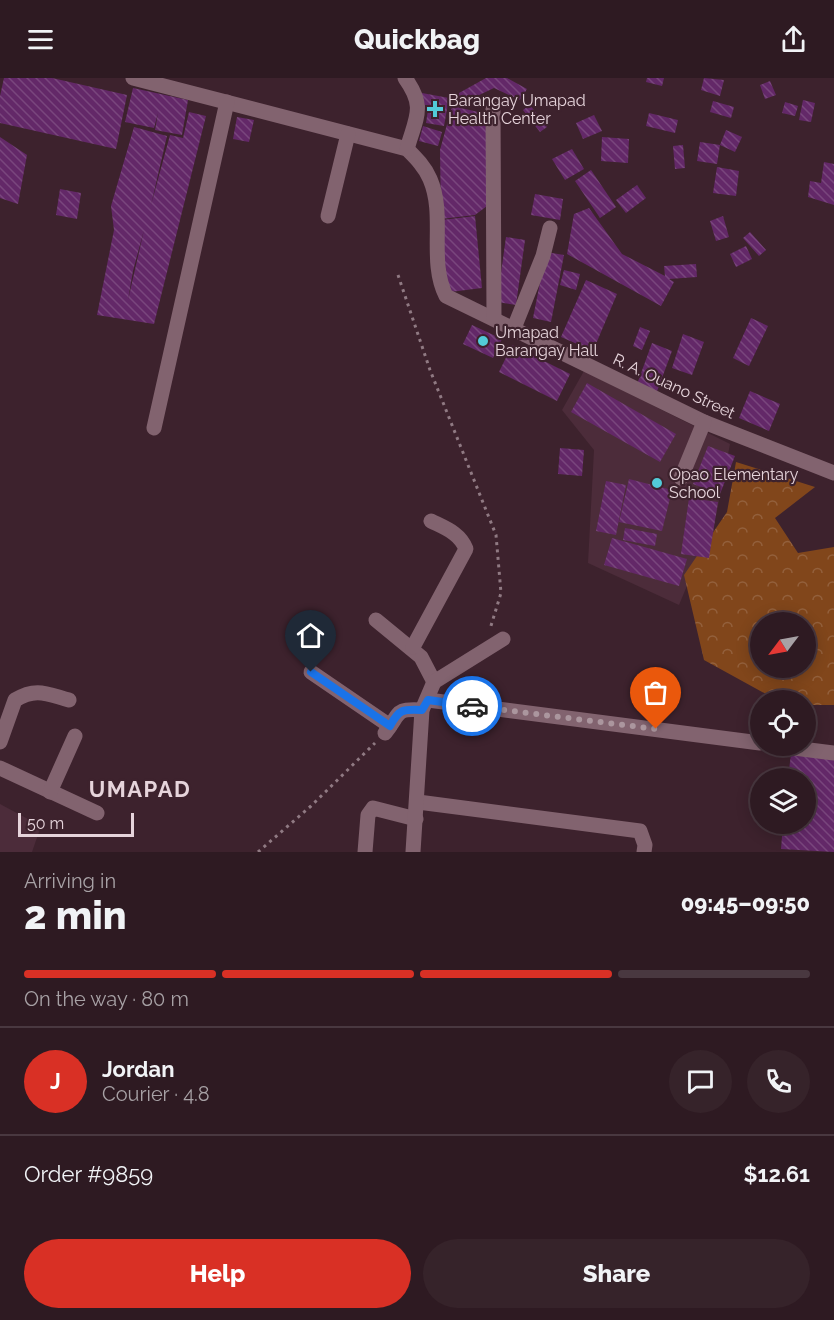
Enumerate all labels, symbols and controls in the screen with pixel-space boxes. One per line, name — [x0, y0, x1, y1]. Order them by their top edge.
icon: menu — [24, 23, 57, 56]
icon: share — [777, 23, 810, 56]
text: Quickbag — [354, 24, 480, 55]
place label: Barangay Umapad Health Center — [448, 91, 586, 128]
marker: Barangay Umapad Health Center — [426, 100, 444, 118]
place label: Umapad Barangay Hall — [495, 323, 598, 360]
marker: Umapad Barangay Hall — [476, 334, 490, 348]
street label: R. A. Ouano Street — [610, 349, 739, 423]
place label: Opao Elementary School — [669, 465, 799, 502]
marker: Opao Elementary School — [650, 476, 664, 490]
pin — [285, 610, 336, 672]
north arrow — [750, 612, 816, 678]
map controls — [750, 612, 816, 834]
icon: home — [294, 619, 327, 652]
pin — [630, 667, 681, 729]
courier — [442, 676, 502, 736]
icon: bag — [639, 676, 672, 709]
icon: car — [456, 690, 489, 723]
button: locate — [750, 690, 816, 756]
button: layers — [750, 768, 816, 834]
district label: UMAPAD — [89, 776, 191, 802]
scale bar — [18, 810, 134, 838]
text: 50 m — [27, 814, 64, 833]
text: Arriving in — [24, 869, 116, 893]
text: 09:45–09:50 — [681, 890, 810, 916]
text: 2 min — [24, 892, 127, 938]
text: On the way · 80 m — [24, 987, 189, 1011]
button: chat — [669, 1050, 732, 1113]
button: phone — [747, 1050, 810, 1113]
text: Jordan — [102, 1056, 174, 1082]
text: J — [50, 1068, 61, 1094]
text: Courier · 4.8 — [102, 1082, 210, 1106]
text: Order #9859 — [24, 1161, 153, 1187]
text: $12.61 — [744, 1161, 810, 1187]
button: Help — [24, 1239, 411, 1308]
button: Share — [423, 1239, 810, 1308]

